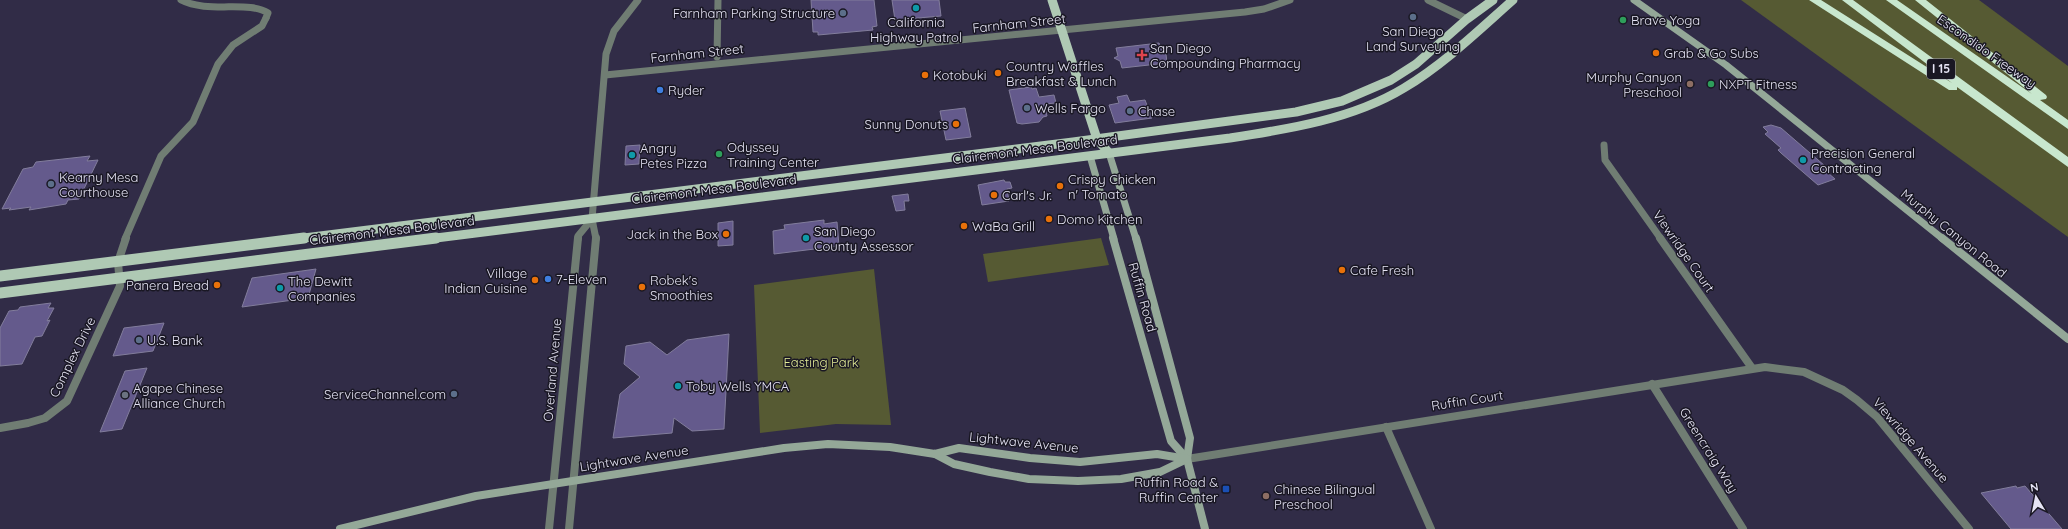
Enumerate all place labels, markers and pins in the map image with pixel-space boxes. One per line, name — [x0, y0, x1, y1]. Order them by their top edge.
marker: California Highway Patrol — [911, 3, 921, 13]
place label: Farnham Parking Structure — [673, 5, 835, 21]
marker: Farnham Parking Structure — [838, 8, 848, 18]
marker: San Diego Land Surveying — [1408, 12, 1418, 22]
place label: Brave Yoga — [1631, 12, 1700, 28]
place label: California Highway Patrol — [870, 14, 962, 45]
marker: Brave Yoga — [1618, 15, 1628, 25]
place label: San Diego Land Surveying — [1366, 23, 1460, 54]
place label: San Diego Compounding Pharmacy — [1150, 40, 1301, 71]
place label: Grab & Go Subs — [1664, 45, 1759, 61]
marker: Grab & Go Subs — [1651, 48, 1661, 58]
marker: San Diego Compounding Pharmacy — [1137, 50, 1147, 60]
place label: Country Waffles Breakfast & Lunch — [1006, 58, 1116, 89]
place label: Kotobuki — [933, 67, 987, 83]
marker: Country Waffles Breakfast & Lunch — [993, 68, 1003, 78]
place label: Murphy Canyon Preschool — [1586, 69, 1682, 100]
marker: Kotobuki — [920, 70, 930, 80]
place label: NXPT Fitness — [1719, 76, 1797, 92]
marker: Murphy Canyon Preschool — [1685, 79, 1695, 89]
marker: NXPT Fitness — [1706, 79, 1716, 89]
place label: Ryder — [668, 82, 704, 98]
marker: Ryder — [655, 85, 665, 95]
place label: Wells Fargo — [1035, 100, 1106, 116]
marker: Wells Fargo — [1022, 103, 1032, 113]
place label: Chase — [1138, 103, 1175, 119]
marker: Chase — [1125, 106, 1135, 116]
place label: Sunny Donuts — [864, 116, 948, 132]
marker: Sunny Donuts — [951, 119, 961, 129]
place label: Odyssey Training Center — [727, 139, 819, 170]
place label: Angry Petes Pizza — [640, 140, 707, 171]
place label: Precision General Contracting — [1811, 145, 1915, 176]
marker: Odyssey Training Center — [714, 149, 724, 159]
marker: Angry Petes Pizza — [627, 150, 637, 160]
marker: Precision General Contracting — [1798, 155, 1808, 165]
place label: Kearny Mesa Courthouse — [59, 169, 138, 200]
place label: Crispy Chicken n' Tomato — [1068, 171, 1156, 202]
marker: Kearny Mesa Courthouse — [46, 179, 56, 189]
marker: Crispy Chicken n' Tomato — [1055, 181, 1065, 191]
place label: Carl's Jr. — [1002, 187, 1052, 203]
marker: Carl's Jr. — [989, 190, 999, 200]
place label: Domo Kitchen — [1057, 211, 1142, 227]
marker: Domo Kitchen — [1044, 214, 1054, 224]
place label: WaBa Grill — [972, 218, 1035, 234]
marker: WaBa Grill — [959, 221, 969, 231]
place label: San Diego County Assessor — [814, 223, 914, 254]
place label: Jack in the Box — [626, 226, 718, 242]
marker: Jack in the Box — [721, 229, 731, 239]
marker: San Diego County Assessor — [801, 233, 811, 243]
place label: Cafe Fresh — [1350, 262, 1414, 278]
place label: Village Indian Cuisine — [444, 265, 527, 296]
marker: Cafe Fresh — [1337, 265, 1347, 275]
place label: 7-Eleven — [556, 271, 607, 287]
place label: Robek's Smoothies — [650, 272, 713, 303]
place label: The Dewitt Companies — [288, 273, 356, 304]
marker: 7-Eleven — [543, 274, 553, 284]
marker: Village Indian Cuisine — [530, 275, 540, 285]
place label: Panera Bread — [126, 277, 209, 293]
marker: Panera Bread — [212, 280, 222, 290]
marker: Robek's Smoothies — [637, 282, 647, 292]
marker: The Dewitt Companies — [275, 283, 285, 293]
place label: U.S. Bank — [147, 332, 203, 348]
marker: U.S. Bank — [134, 335, 144, 345]
place label: Toby Wells YMCA — [686, 378, 790, 394]
place label: Agape Chinese Alliance Church — [133, 380, 225, 411]
marker: Toby Wells YMCA — [673, 381, 683, 391]
place label: ServiceChannel.com — [324, 386, 446, 402]
marker: ServiceChannel.com — [449, 389, 459, 399]
marker: Agape Chinese Alliance Church — [120, 390, 130, 400]
place label: Ruffin Road & Ruffin Center — [1134, 474, 1218, 505]
place label: Chinese Bilingual Preschool — [1274, 481, 1375, 512]
marker: Ruffin Road & Ruffin Center — [1221, 484, 1231, 494]
marker: Chinese Bilingual Preschool — [1261, 491, 1271, 501]

